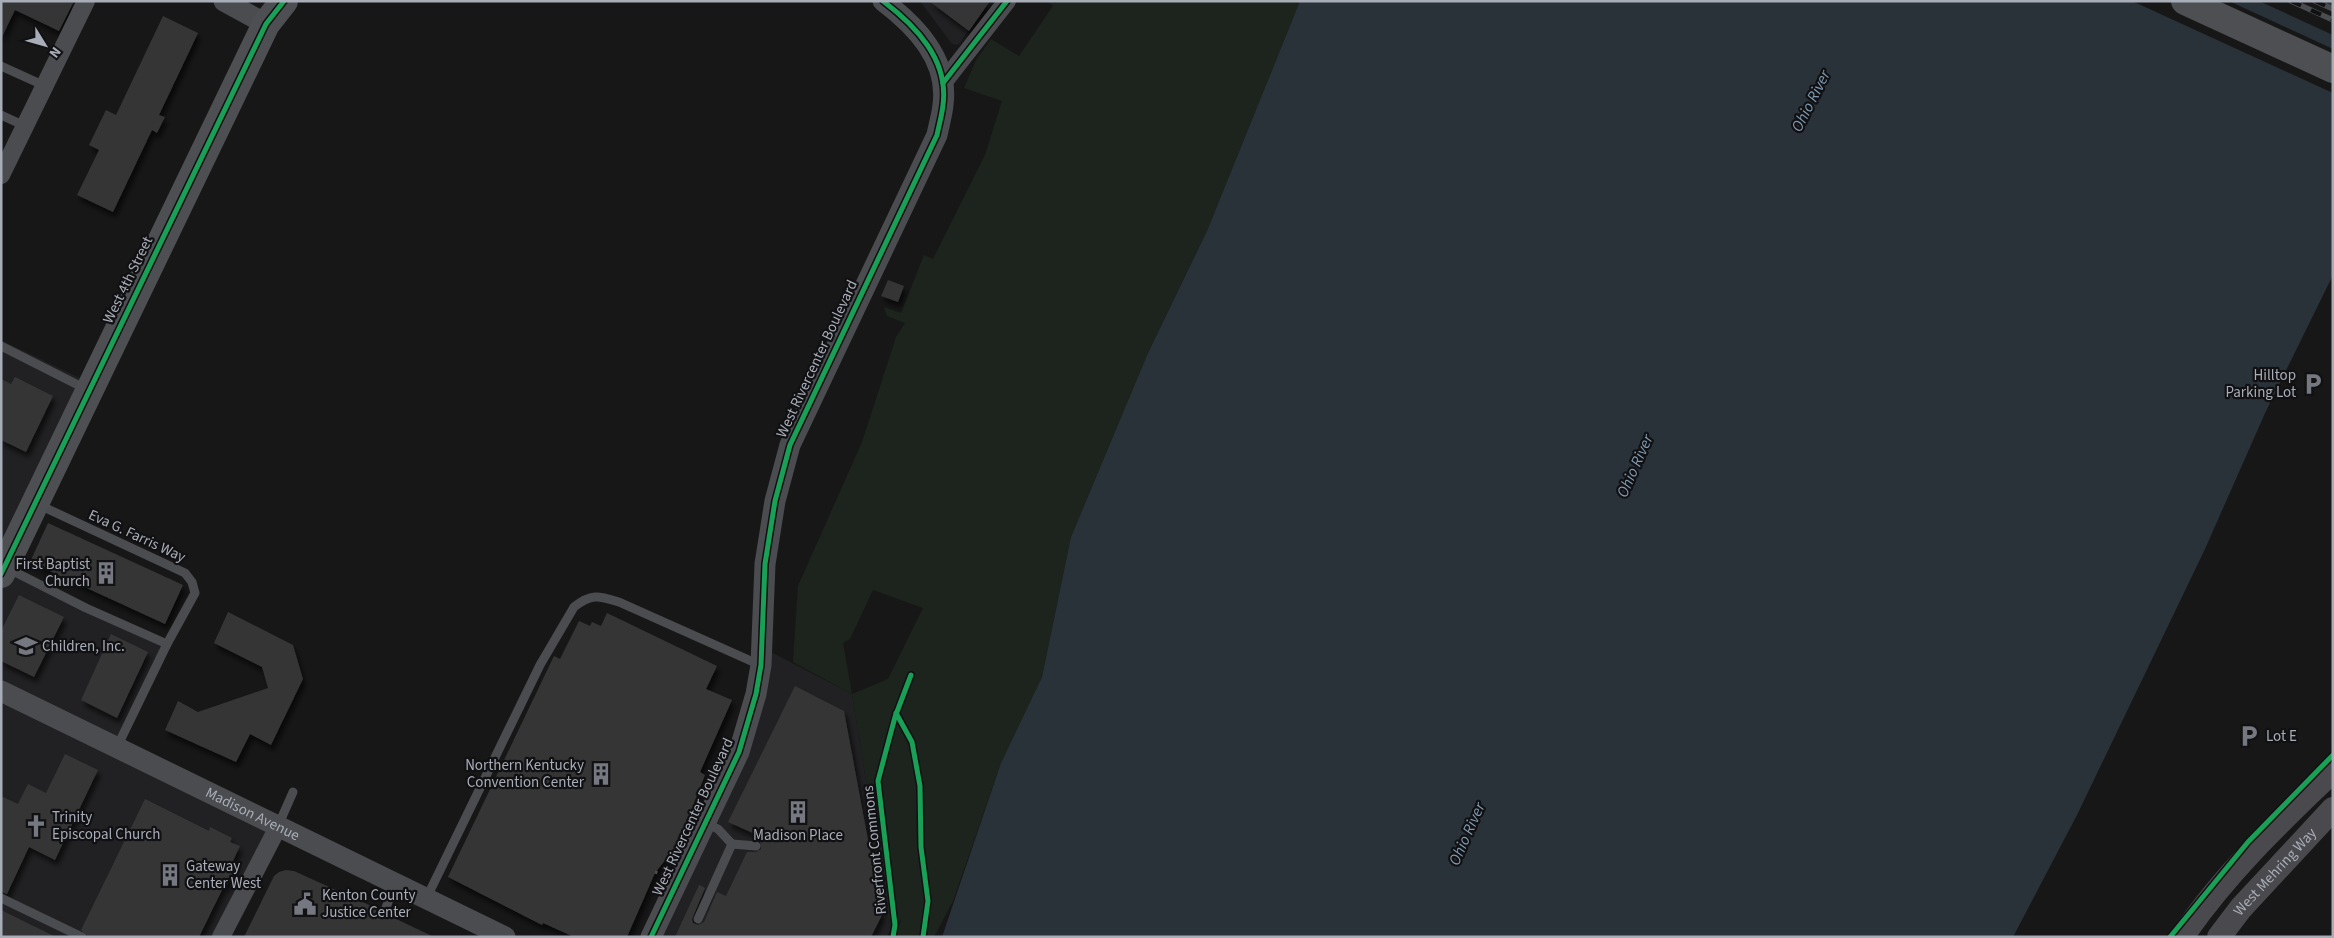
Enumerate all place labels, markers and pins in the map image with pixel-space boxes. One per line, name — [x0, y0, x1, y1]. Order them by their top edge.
place label: Hilltop Parking Lot — [2225, 365, 2296, 403]
parking icon: Hilltop Parking Lot — [2300, 371, 2326, 397]
place label: First Baptist Church — [15, 554, 90, 592]
building icon: First Baptist Church — [93, 560, 119, 586]
school or university icon: Children, Inc. — [13, 633, 39, 659]
place label: Children, Inc. — [42, 636, 125, 657]
parking icon: Lot E — [2236, 723, 2262, 749]
place label: Lot E — [2266, 726, 2297, 747]
place label: Northern Kentucky Convention Center — [465, 755, 585, 793]
building icon: Northern Kentucky Convention Center — [588, 761, 614, 787]
building icon: Madison Place — [785, 799, 811, 825]
place label: Trinity Episcopal Church — [52, 807, 160, 845]
church icon: Trinity Episcopal Church — [23, 813, 49, 839]
place label: Madison Place — [753, 825, 843, 846]
place label: Gateway Center West — [186, 856, 261, 894]
building icon: Gateway Center West — [157, 862, 183, 888]
place label: Kenton County Justice Center — [322, 885, 416, 923]
public building icon: Kenton County Justice Center — [292, 891, 318, 917]

